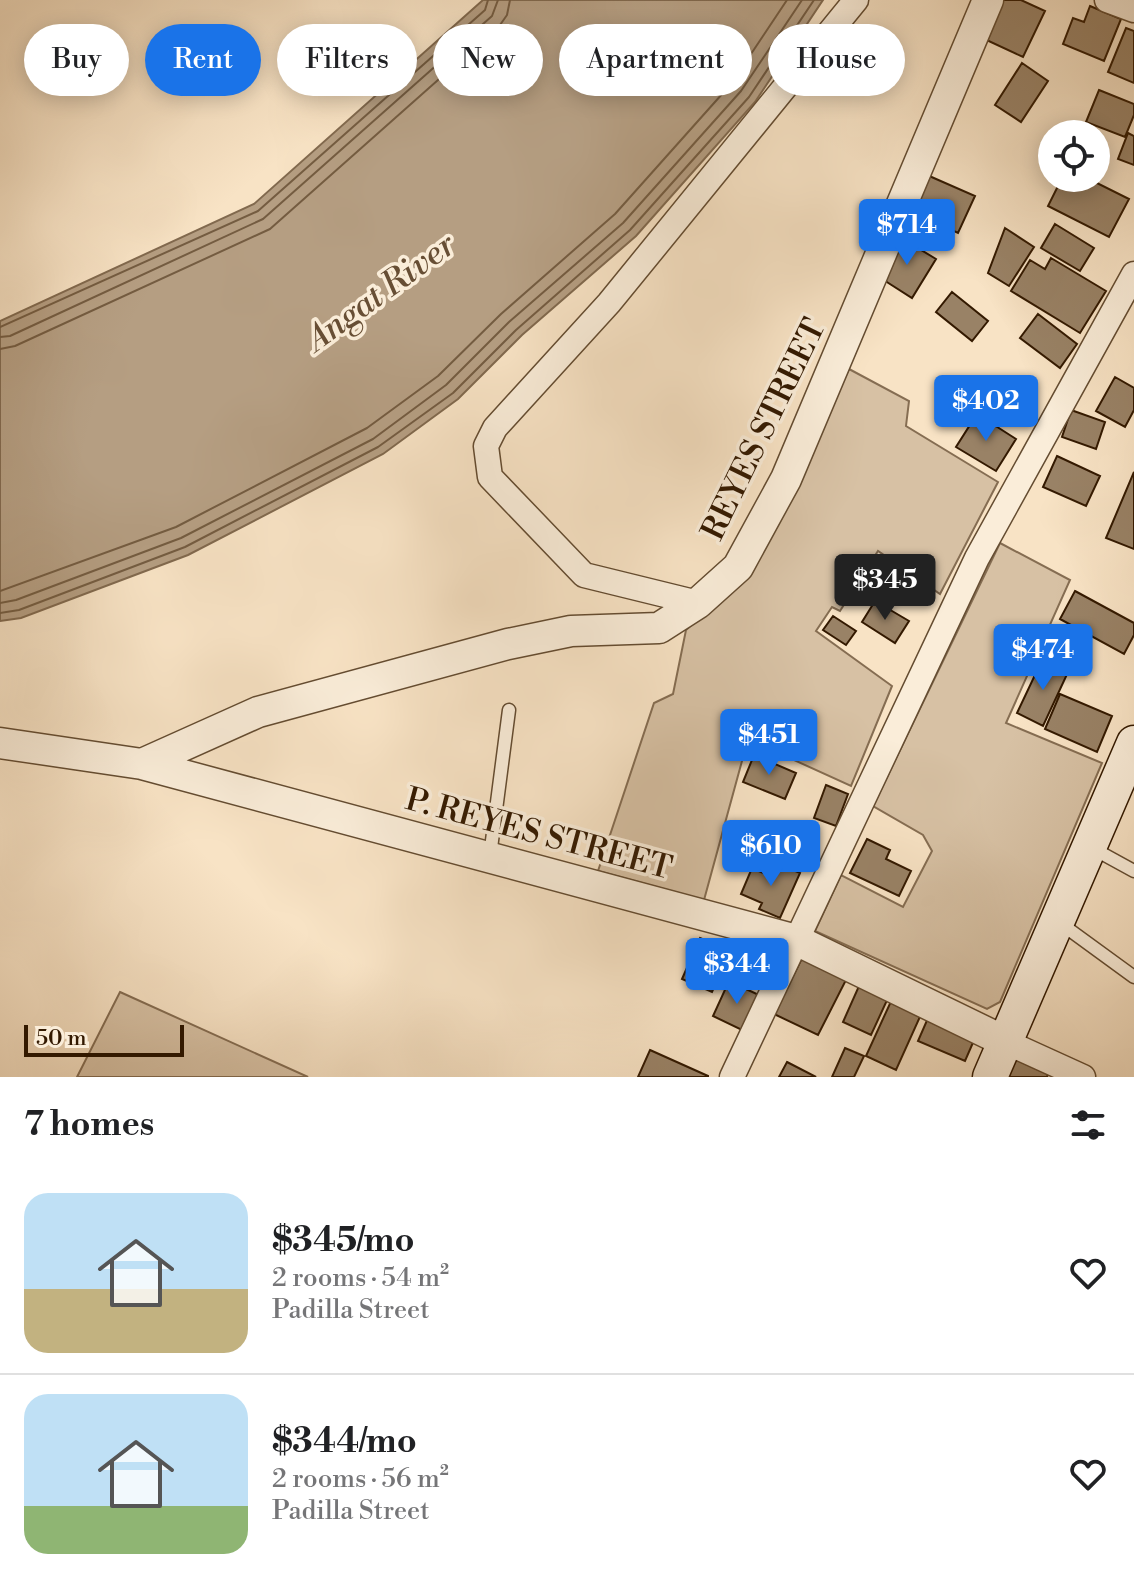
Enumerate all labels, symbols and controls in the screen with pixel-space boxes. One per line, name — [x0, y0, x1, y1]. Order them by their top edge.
chip: Buy — [24, 24, 129, 96]
chip: Rent — [145, 24, 261, 96]
chip: Filters — [277, 24, 417, 96]
chip: New — [433, 24, 543, 96]
chip: Apartment — [559, 24, 752, 96]
chip: House — [768, 24, 905, 96]
map controls — [1038, 120, 1110, 192]
button: locate — [1038, 120, 1110, 192]
pin: $714 — [860, 199, 954, 267]
text: $714 — [877, 209, 937, 241]
water label: Angat River — [295, 224, 464, 363]
street label: REYES STREET — [693, 312, 835, 547]
pin: $402 — [939, 375, 1033, 443]
text: $402 — [952, 385, 1020, 417]
pin: $345 — [838, 554, 932, 622]
text: $345 — [852, 564, 918, 596]
pin: $474 — [996, 624, 1090, 692]
text: $474 — [1012, 634, 1074, 666]
pin: $451 — [722, 709, 816, 777]
text: $451 — [738, 719, 800, 751]
street label: P. REYES STREET — [401, 779, 676, 889]
pin: $610 — [724, 820, 818, 888]
text: $610 — [740, 830, 802, 862]
pin: $344 — [690, 938, 784, 1006]
text: $344 — [704, 948, 770, 980]
scale bar — [24, 1021, 184, 1057]
text: 50 m — [36, 1025, 87, 1052]
icon: filters — [1066, 1103, 1110, 1147]
text: 7 homes — [24, 1104, 154, 1146]
text: $345/mo — [272, 1220, 415, 1262]
icon: home — [88, 1225, 184, 1321]
icon: heart — [1066, 1251, 1110, 1295]
text: 2 rooms · 54 m² — [272, 1262, 449, 1294]
text: Padilla Street — [272, 1294, 429, 1326]
text: $344/mo — [272, 1421, 417, 1463]
icon: home — [88, 1426, 184, 1522]
icon: heart — [1066, 1452, 1110, 1496]
text: 2 rooms · 56 m² — [272, 1463, 449, 1495]
text: Padilla Street — [272, 1495, 429, 1527]

